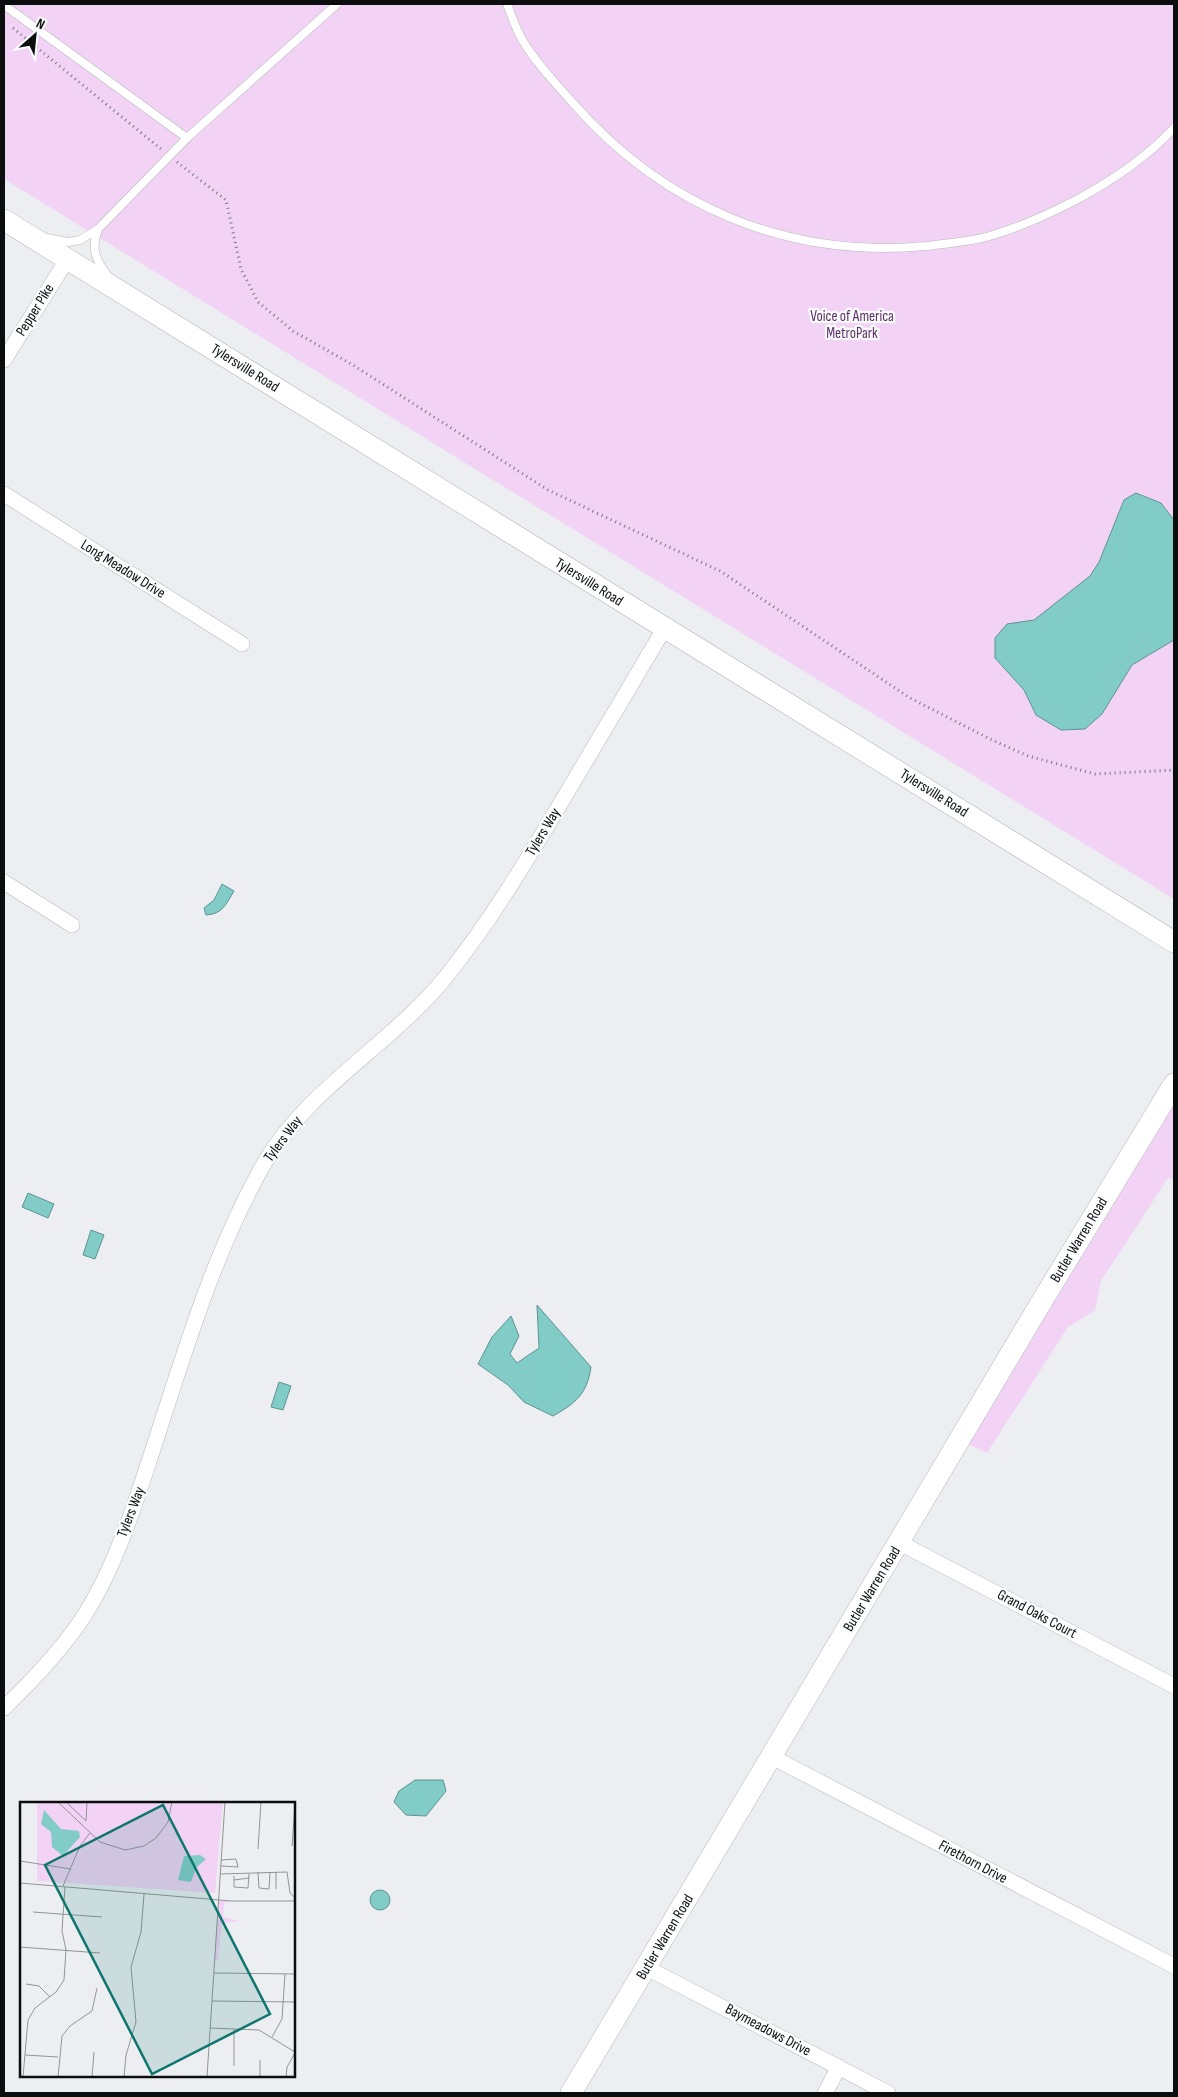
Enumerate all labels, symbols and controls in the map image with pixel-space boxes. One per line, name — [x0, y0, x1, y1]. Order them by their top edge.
north arrow — [10, 10, 60, 60]
text: N — [33, 15, 48, 33]
street label: Pepper Pike — [12, 280, 58, 340]
park label: Voice of America MetroPark — [810, 307, 894, 343]
street label: Tylersville Road — [207, 340, 283, 396]
street label: Long Meadow Drive — [77, 535, 169, 603]
street label: Tylersville Road — [551, 554, 627, 610]
street label: Tylersville Road — [896, 765, 972, 821]
street label: Tylers Way — [521, 804, 565, 860]
street label: Tylers Way — [260, 1112, 307, 1166]
street label: Butler Warren Road — [1046, 1194, 1112, 1286]
street label: Tylers Way — [113, 1484, 149, 1540]
street label: Butler Warren Road — [839, 1543, 905, 1635]
street label: Grand Oaks Court — [994, 1585, 1080, 1643]
inset map — [20, 1802, 295, 2077]
street label: Firethorn Drive — [935, 1836, 1011, 1888]
street label: Butler Warren Road — [632, 1891, 698, 1983]
street label: Baymeadows Drive — [722, 1999, 814, 2061]

